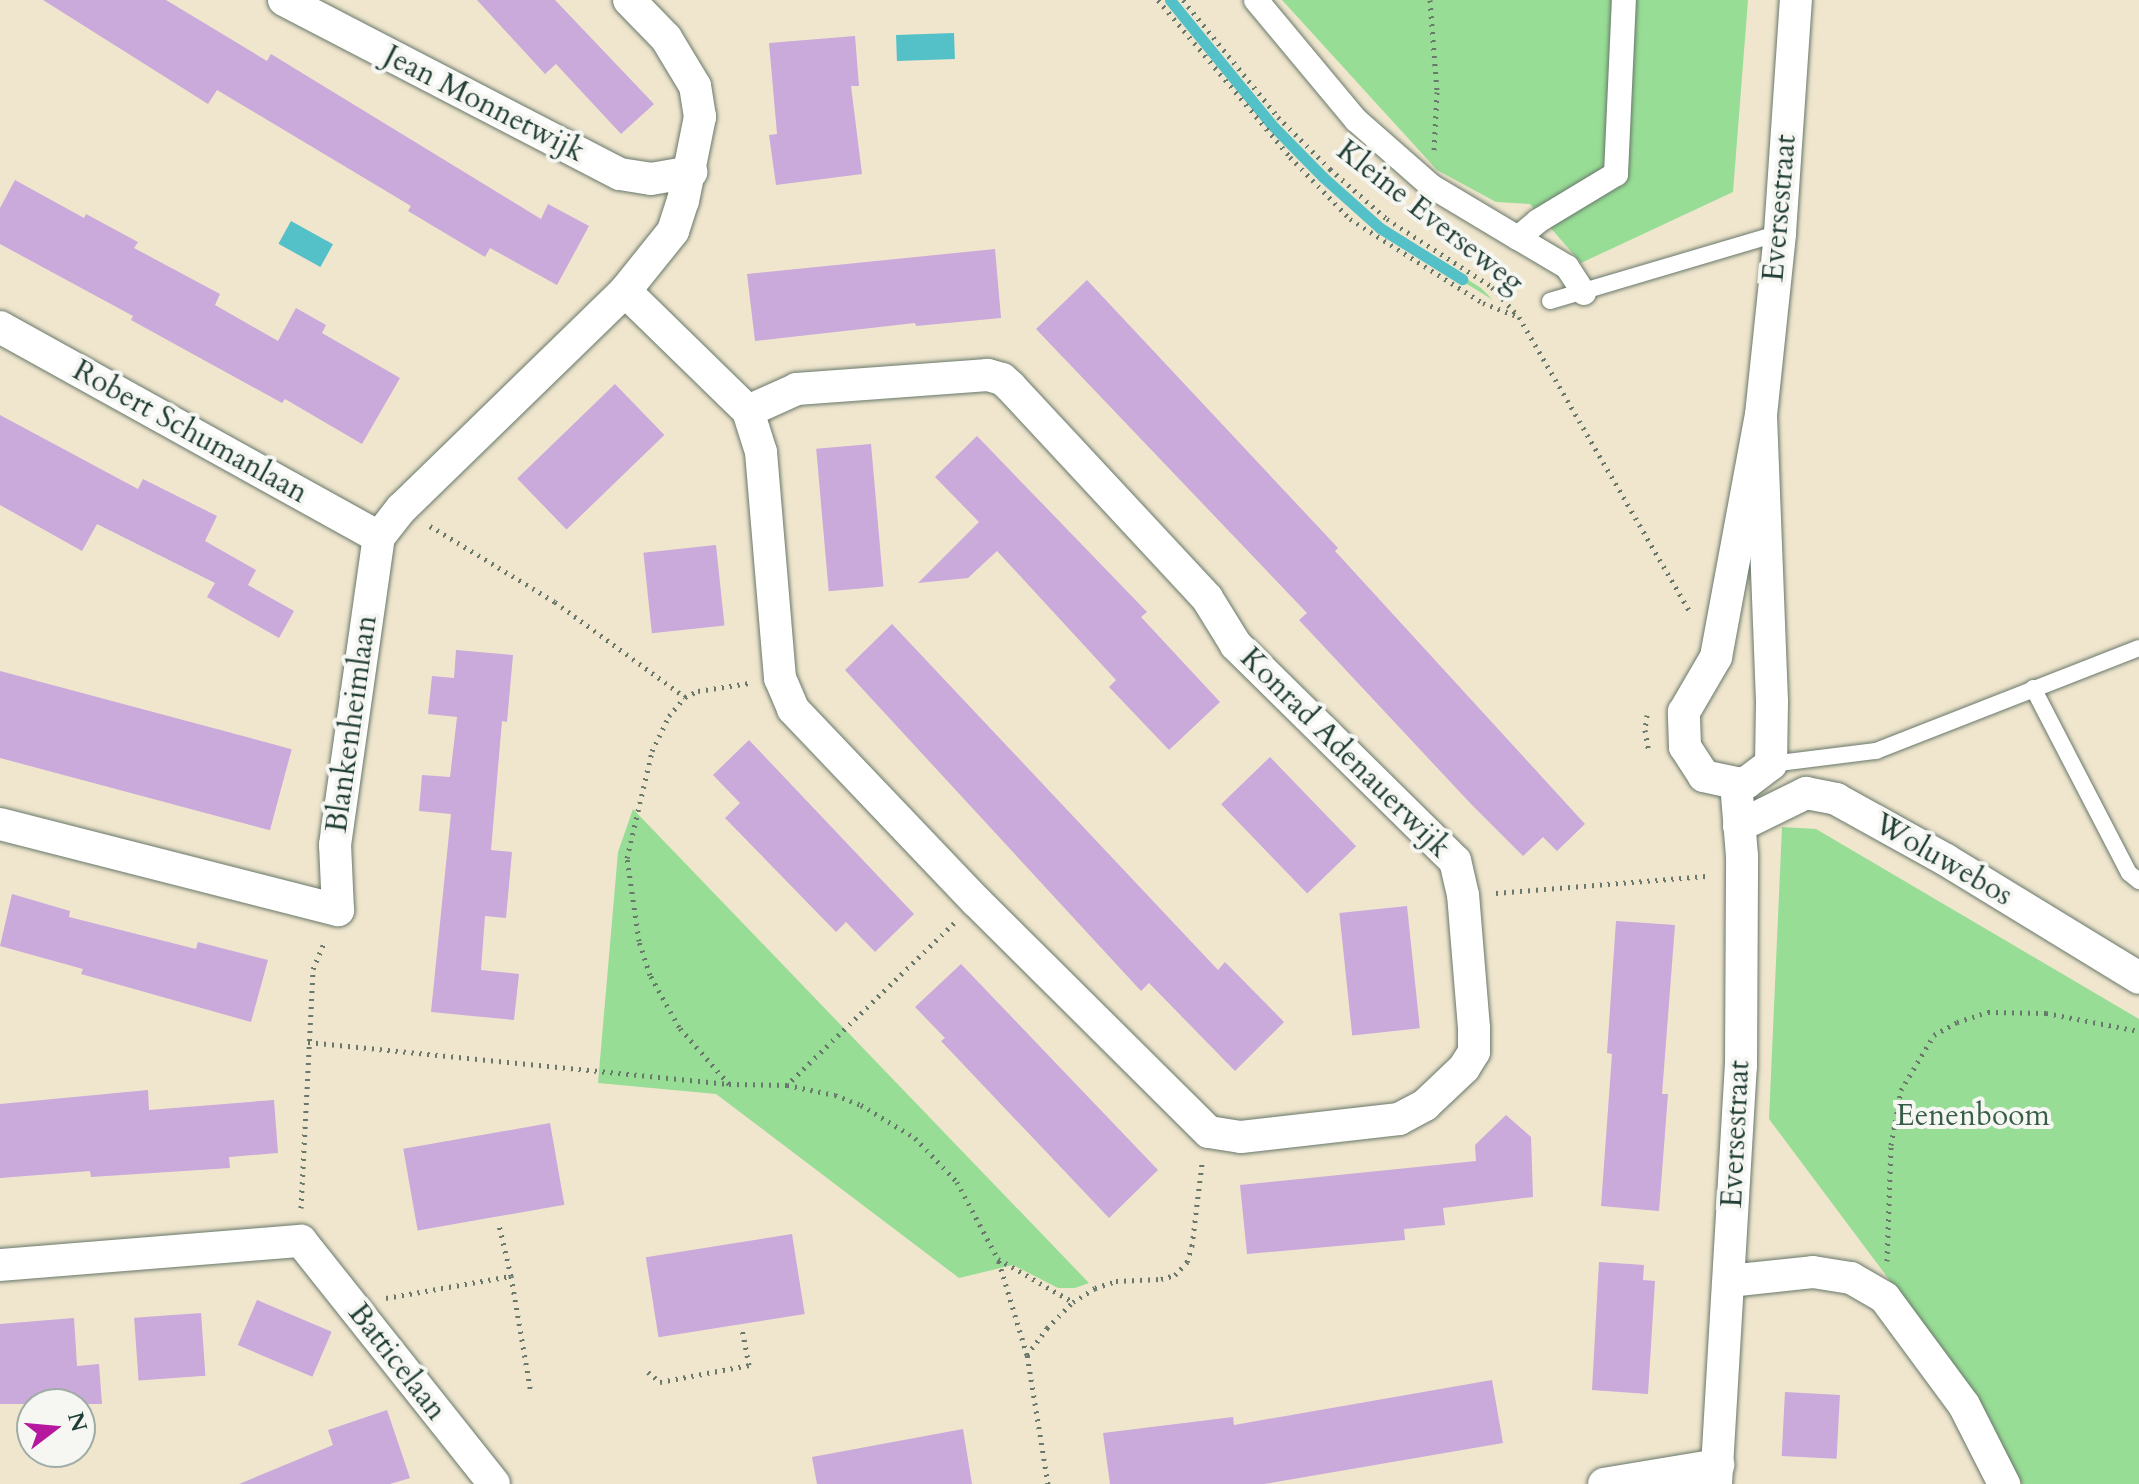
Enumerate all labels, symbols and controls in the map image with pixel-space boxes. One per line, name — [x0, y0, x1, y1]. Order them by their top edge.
street label: Jean Monnetwijk — [378, 38, 590, 170]
street label: Kleine Everseweg — [1329, 133, 1531, 301]
street label: Eversestraat — [1756, 133, 1804, 283]
street label: Robert Schumanlaan — [66, 353, 314, 511]
street label: Blankenheimlaan — [319, 613, 385, 835]
street label: Konrad Adenauerwijk — [1232, 640, 1458, 866]
street label: Woluwebos — [1868, 806, 2018, 914]
street label: Eversestraat — [1714, 1059, 1758, 1209]
park label: Eenenboom — [1896, 1098, 2050, 1134]
street label: Batticelaan — [340, 1296, 454, 1428]
north arrow — [16, 1388, 96, 1468]
text: N — [60, 1409, 94, 1435]

